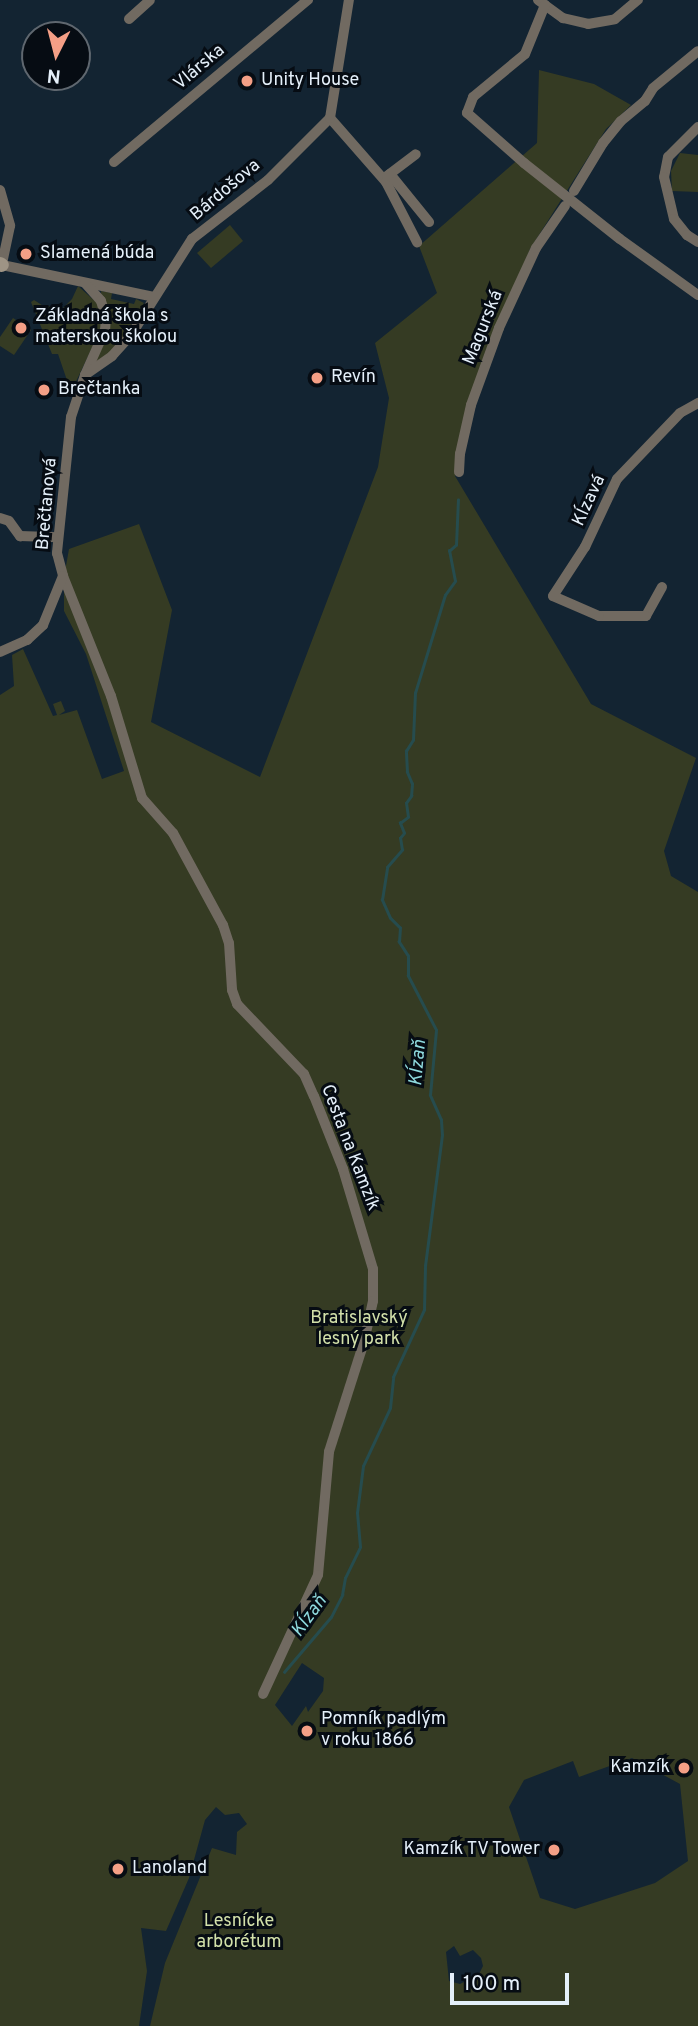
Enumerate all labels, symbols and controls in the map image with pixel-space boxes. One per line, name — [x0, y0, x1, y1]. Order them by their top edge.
north arrow — [21, 21, 91, 91]
street label: Vlárska — [170, 41, 230, 95]
text: N — [46, 62, 62, 88]
place label: Unity House — [261, 70, 359, 92]
marker: Unity House — [239, 73, 255, 89]
street label: Bárdošova — [187, 156, 265, 226]
place label: Slamená búda — [40, 243, 154, 265]
marker: Slamená búda — [18, 246, 34, 262]
street label: Magurská — [459, 288, 509, 368]
place label: Základná škola s materskou školou — [35, 307, 177, 350]
marker: Základná škola s materskou školou — [13, 320, 29, 336]
place label: Revín — [331, 367, 376, 389]
marker: Revín — [309, 370, 325, 386]
place label: Brečtanka — [58, 379, 140, 401]
marker: Brečtanka — [36, 382, 52, 398]
street label: Brečtanová — [33, 457, 63, 551]
street label: Kĺzavá — [569, 472, 611, 530]
water label: Kĺzaň — [406, 1039, 432, 1087]
street label: Cesta na Kamzík — [315, 1082, 383, 1214]
park label: Bratislavský lesný park — [310, 1309, 408, 1352]
water label: Kĺzaň — [287, 1592, 333, 1642]
place label: Pomník padlým v roku 1866 — [321, 1710, 446, 1752]
marker: Pomník padlým v roku 1866 — [299, 1723, 315, 1739]
place label: Kamzík — [610, 1757, 670, 1779]
marker: Kamzík — [676, 1760, 692, 1776]
place label: Kamzík TV Tower — [401, 1839, 540, 1861]
marker: Kamzík TV Tower — [546, 1842, 562, 1858]
place label: Lanoland — [132, 1858, 207, 1880]
marker: Lanoland — [110, 1861, 126, 1877]
park label: Lesnícke arborétum — [196, 1912, 282, 1954]
scale bar — [453, 1960, 572, 2004]
text: 100 m — [463, 1971, 520, 1998]

